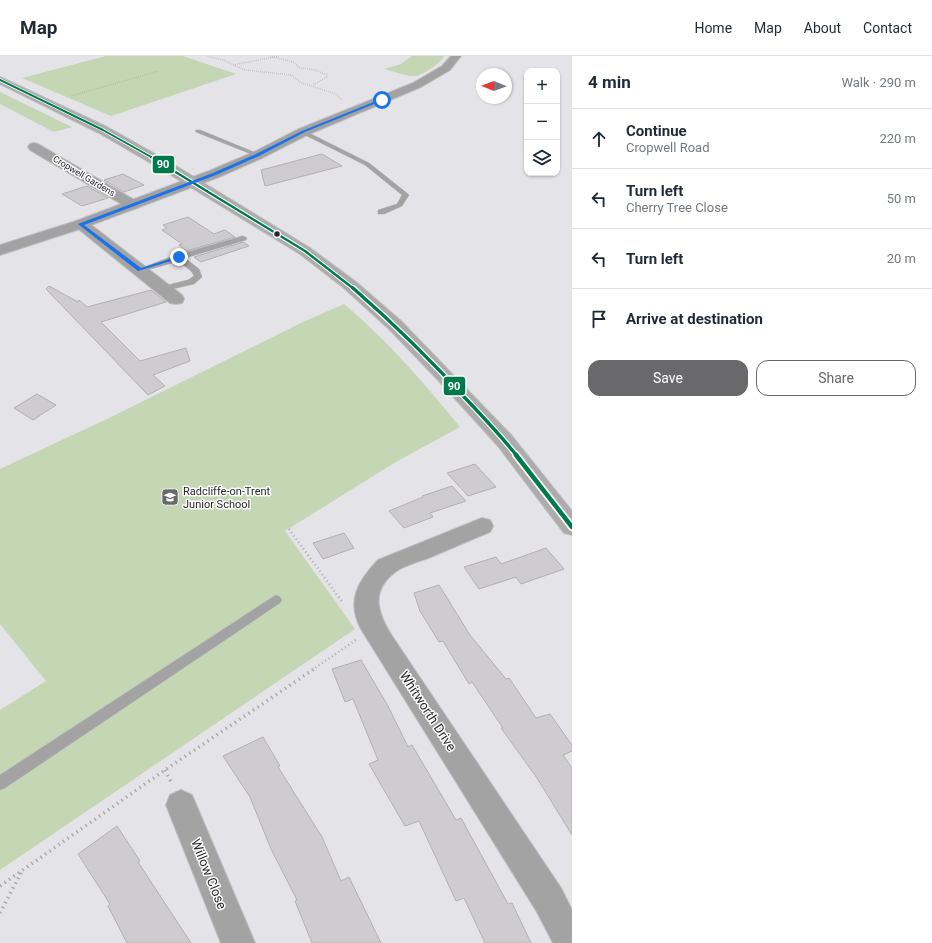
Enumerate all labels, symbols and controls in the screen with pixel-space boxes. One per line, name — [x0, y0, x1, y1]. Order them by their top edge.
text: Map — [20, 16, 58, 39]
text: Home — [694, 20, 732, 36]
text: Map — [754, 20, 782, 36]
text: About — [804, 20, 841, 36]
text: Contact — [863, 20, 912, 36]
north arrow — [476, 68, 512, 104]
map controls — [524, 68, 560, 176]
button: + — [524, 68, 560, 104]
text: 4 min — [588, 72, 631, 92]
text: Walk · 290 m — [841, 75, 916, 90]
route start — [373, 91, 391, 109]
button: − — [524, 104, 560, 140]
text: Continue — [626, 122, 687, 140]
icon: ahead — [588, 128, 610, 150]
text: 220 m — [879, 131, 916, 146]
button: layers — [524, 140, 560, 176]
text: Cropwell Road — [626, 140, 710, 155]
street label: Cropwell Gardens — [51, 154, 117, 199]
line badge: 90 — [152, 155, 175, 174]
text: 90 — [157, 158, 169, 171]
text: Turn left — [626, 182, 683, 200]
icon: left — [588, 188, 610, 210]
text: 50 m — [887, 191, 916, 206]
text: Cherry Tree Close — [626, 200, 728, 215]
unlabelled marker — [272, 229, 282, 239]
route end — [170, 248, 188, 266]
icon: left — [588, 248, 610, 270]
text: Turn left — [626, 250, 683, 268]
text: 20 m — [887, 251, 916, 266]
icon: arrive — [588, 308, 610, 330]
text: Arrive at destination — [626, 310, 763, 328]
button: Save — [588, 360, 748, 396]
button: Share — [756, 360, 916, 396]
line badge: 90 — [443, 376, 466, 396]
text: 90 — [448, 380, 460, 393]
place label: Radcliffe-on-Trent Junior School — [183, 485, 271, 511]
school or university icon: Radcliffe-on-Trent Junior School — [160, 487, 180, 507]
street label: Whitworth Drive — [397, 668, 459, 754]
street label: Willow Close — [188, 837, 230, 911]

